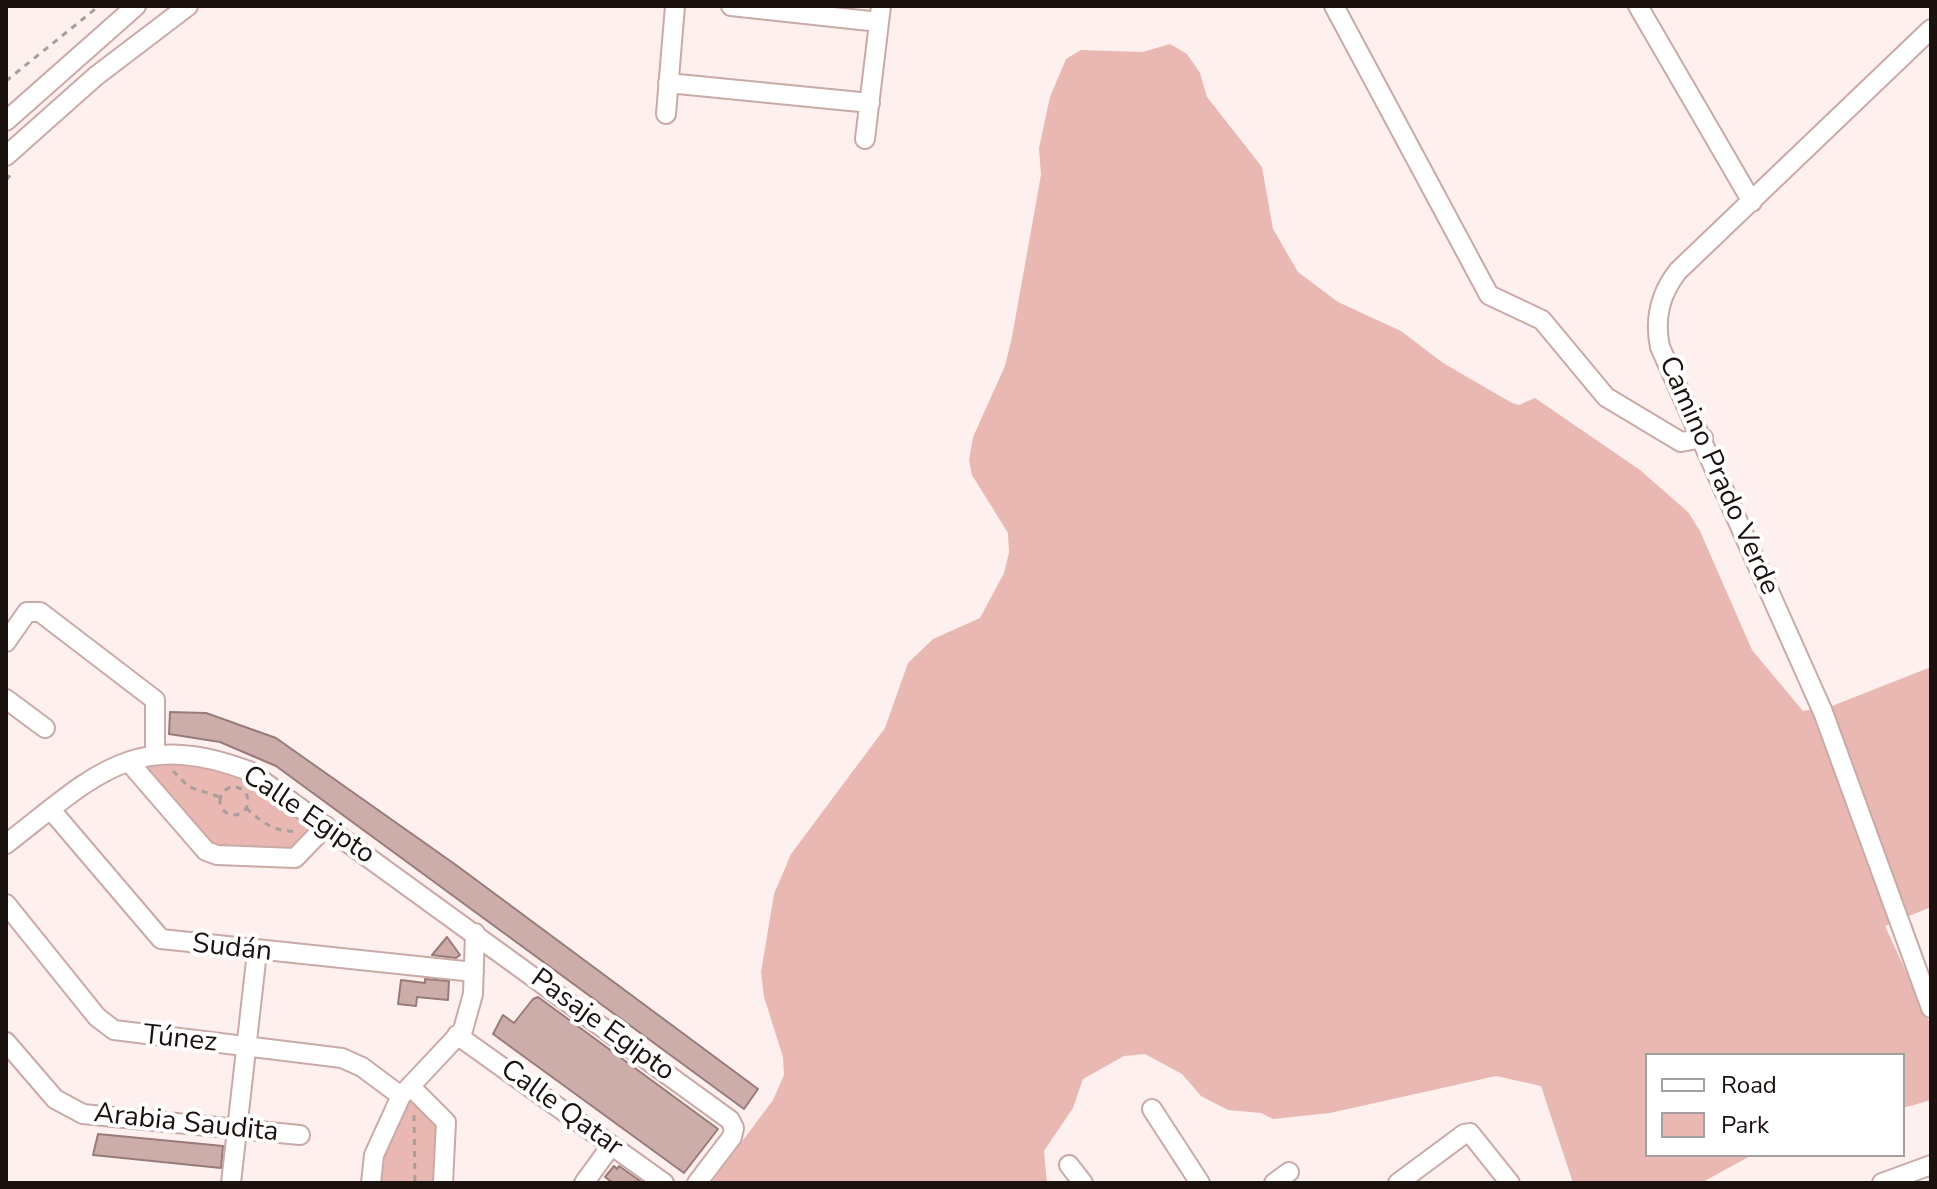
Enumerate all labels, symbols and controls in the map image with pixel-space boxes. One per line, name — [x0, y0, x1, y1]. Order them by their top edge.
street label: Camino Prado Verde — [1650, 352, 1786, 600]
street label: Calle Egipto — [235, 759, 381, 873]
street label: Sudán — [190, 928, 274, 970]
street label: Pasaje Egipto — [524, 963, 680, 1089]
street label: Túnez — [141, 1019, 219, 1061]
street label: Calle Qatar — [493, 1053, 629, 1165]
legend — [1645, 1053, 1905, 1157]
text: Road — [1721, 1069, 1777, 1101]
street label: Arabia Saudita — [92, 1098, 280, 1150]
text: Park — [1721, 1109, 1769, 1141]

